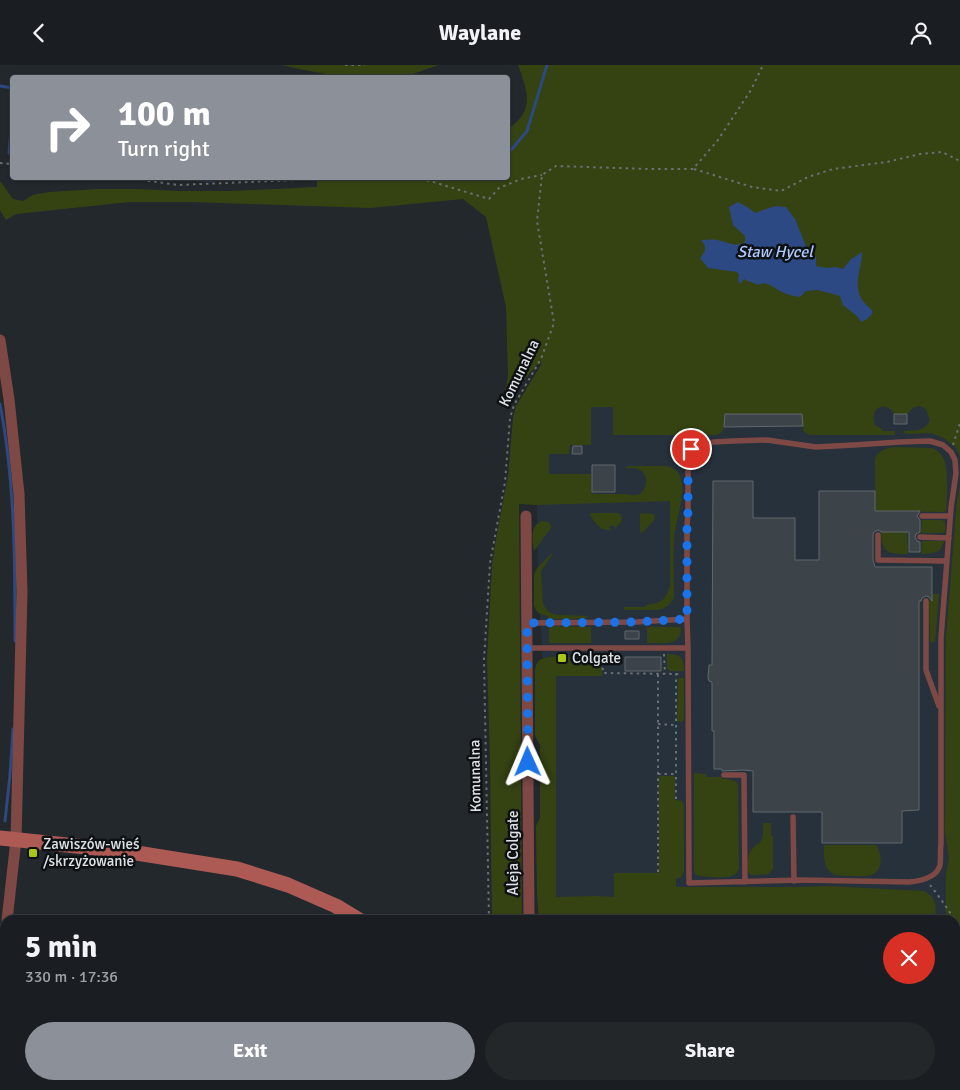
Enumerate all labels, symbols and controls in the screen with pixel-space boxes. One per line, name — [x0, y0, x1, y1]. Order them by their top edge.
icon: back — [25, 19, 53, 47]
text: Waylane — [439, 19, 521, 46]
icon: person — [907, 19, 935, 47]
text: 100 m — [118, 92, 211, 135]
icon: right — [35, 95, 100, 160]
text: Turn right — [118, 135, 210, 162]
water label: Staw Hycel — [737, 242, 814, 262]
street label: Komunalna — [495, 336, 543, 410]
pin — [670, 428, 712, 470]
icon: arrive — [677, 435, 705, 463]
place label: Colgate — [572, 649, 621, 667]
marker: Colgate — [556, 652, 568, 664]
position arrow — [501, 735, 553, 787]
street label: Komunalna — [465, 740, 485, 812]
street label: Aleja Colgate — [504, 811, 522, 895]
place label: Zawiszów-wieś /skrzyżowanie — [43, 835, 140, 870]
marker: Zawiszów-wieś /skrzyżowanie — [27, 847, 39, 859]
text: 5 min — [25, 929, 97, 966]
button: close — [883, 932, 935, 984]
text: 330 m · 17:36 — [25, 967, 118, 987]
button: Exit — [25, 1022, 475, 1080]
button: Share — [485, 1022, 935, 1080]

